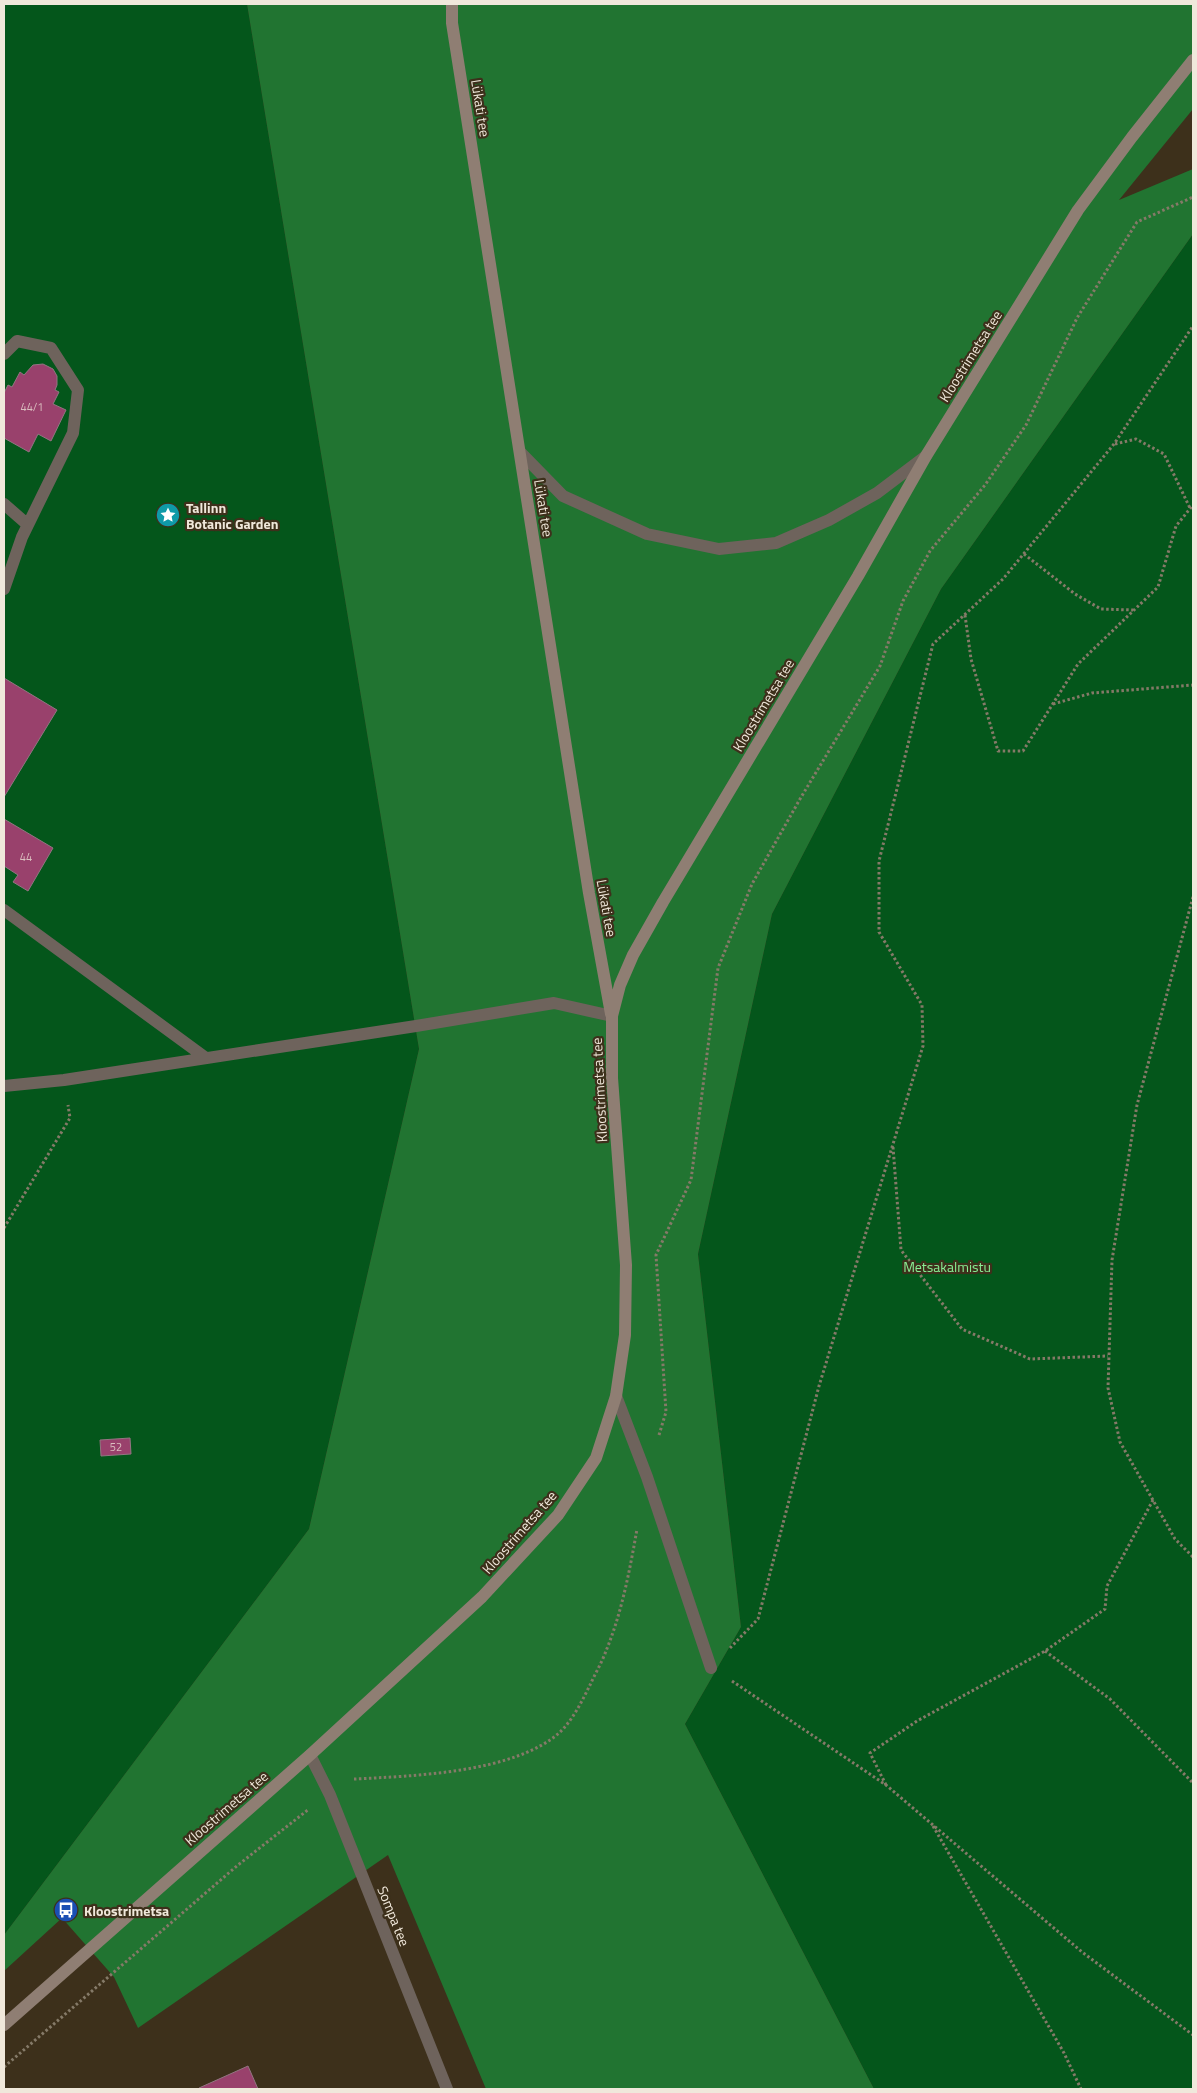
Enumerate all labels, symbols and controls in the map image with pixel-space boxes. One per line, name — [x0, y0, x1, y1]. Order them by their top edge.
street label: Lükati tee — [466, 78, 496, 138]
street label: Kloostrimetsa tee — [933, 306, 1007, 406]
house number: 44/1 — [20, 399, 44, 415]
street label: Lükati tee — [529, 478, 559, 538]
place label: Tallinn Botanic Garden — [186, 497, 278, 534]
place icon: Tallinn Botanic Garden — [155, 502, 181, 528]
street label: Kloostrimetsa tee — [727, 655, 799, 755]
house number: 44 — [20, 849, 32, 865]
street label: Lükati tee — [592, 878, 622, 938]
street label: Kloostrimetsa tee — [586, 1037, 612, 1143]
park label: Metsakalmistu — [903, 1256, 991, 1277]
house number: 52 — [110, 1439, 122, 1455]
street label: Kloostrimetsa tee — [477, 1486, 561, 1578]
street label: Kloostrimetsa tee — [180, 1766, 272, 1850]
street label: Sompa tee — [372, 1883, 416, 1949]
bus stop icon: Kloostrimetsa — [53, 1897, 79, 1923]
place label: Kloostrimetsa — [84, 1900, 169, 1921]

